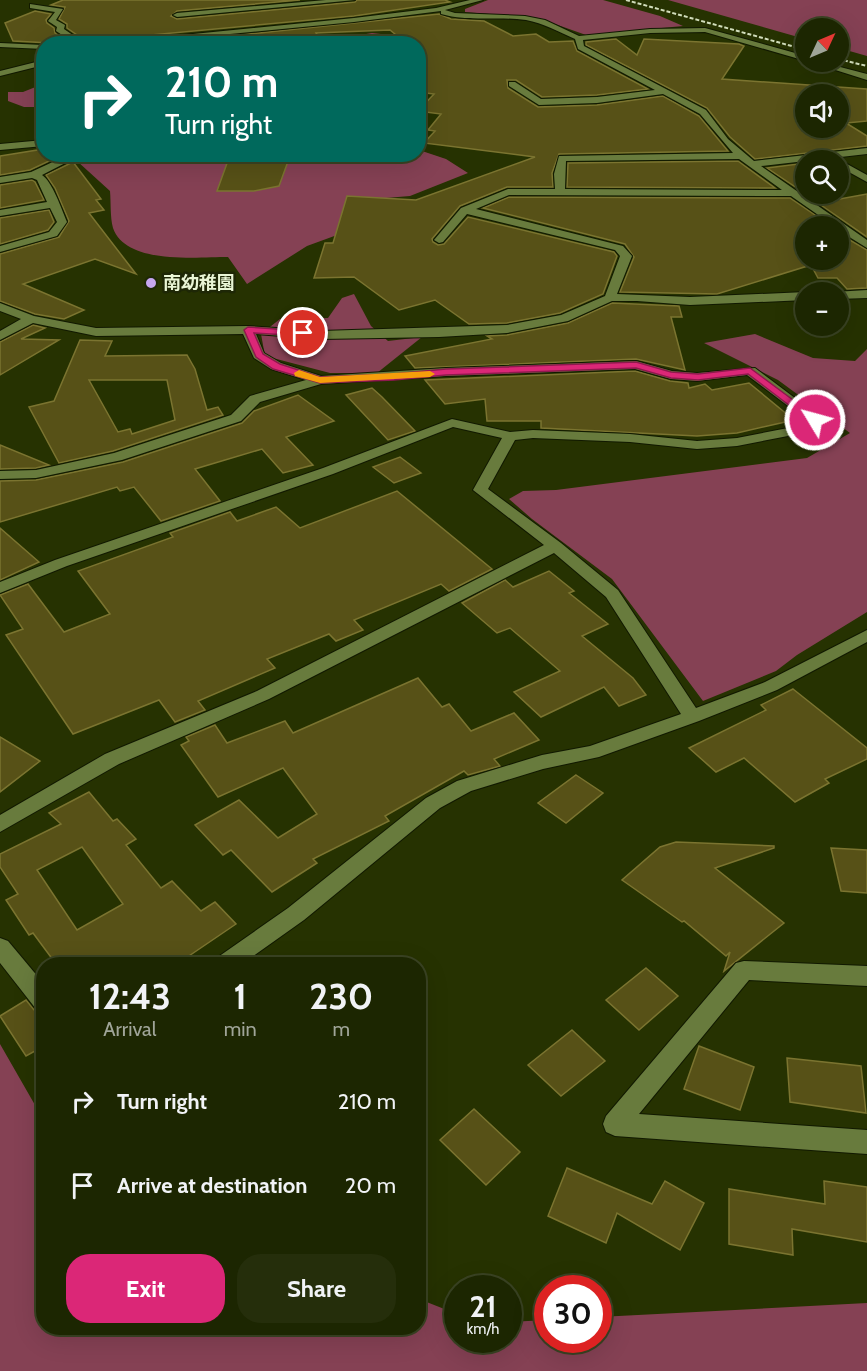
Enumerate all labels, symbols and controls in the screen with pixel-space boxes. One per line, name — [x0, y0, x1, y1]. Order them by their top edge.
north arrow — [795, 18, 849, 72]
map controls — [795, 18, 849, 336]
text: 210 m — [165, 56, 278, 108]
icon: right — [66, 60, 144, 138]
button: sound — [795, 84, 849, 138]
text: Turn right — [165, 108, 272, 141]
button: search — [795, 150, 849, 204]
button: + — [795, 216, 849, 270]
place label: 南幼稚園 — [163, 272, 235, 294]
marker: 南幼稚園 — [144, 276, 158, 290]
button: − — [795, 282, 849, 336]
pin — [277, 307, 328, 358]
icon: arrive — [286, 316, 319, 349]
position arrow — [783, 388, 847, 452]
text: 12:43 — [89, 974, 171, 1018]
text: 1 — [233, 974, 247, 1018]
text: 230 — [309, 974, 373, 1018]
text: Arrival — [103, 1017, 156, 1041]
text: min — [224, 1017, 257, 1041]
text: m — [333, 1017, 350, 1041]
icon: right — [66, 1085, 99, 1118]
text: Turn right — [117, 1088, 207, 1115]
text: 210 m — [338, 1088, 396, 1115]
icon: arrive — [66, 1169, 99, 1202]
text: Arrive at destination — [117, 1172, 307, 1199]
text: 20 m — [345, 1172, 396, 1199]
button: Exit — [66, 1254, 225, 1323]
button: Share — [237, 1254, 396, 1323]
speed limit sign: 30 — [534, 1275, 612, 1353]
text: 21 — [470, 1288, 496, 1325]
text: km/h — [467, 1320, 499, 1338]

